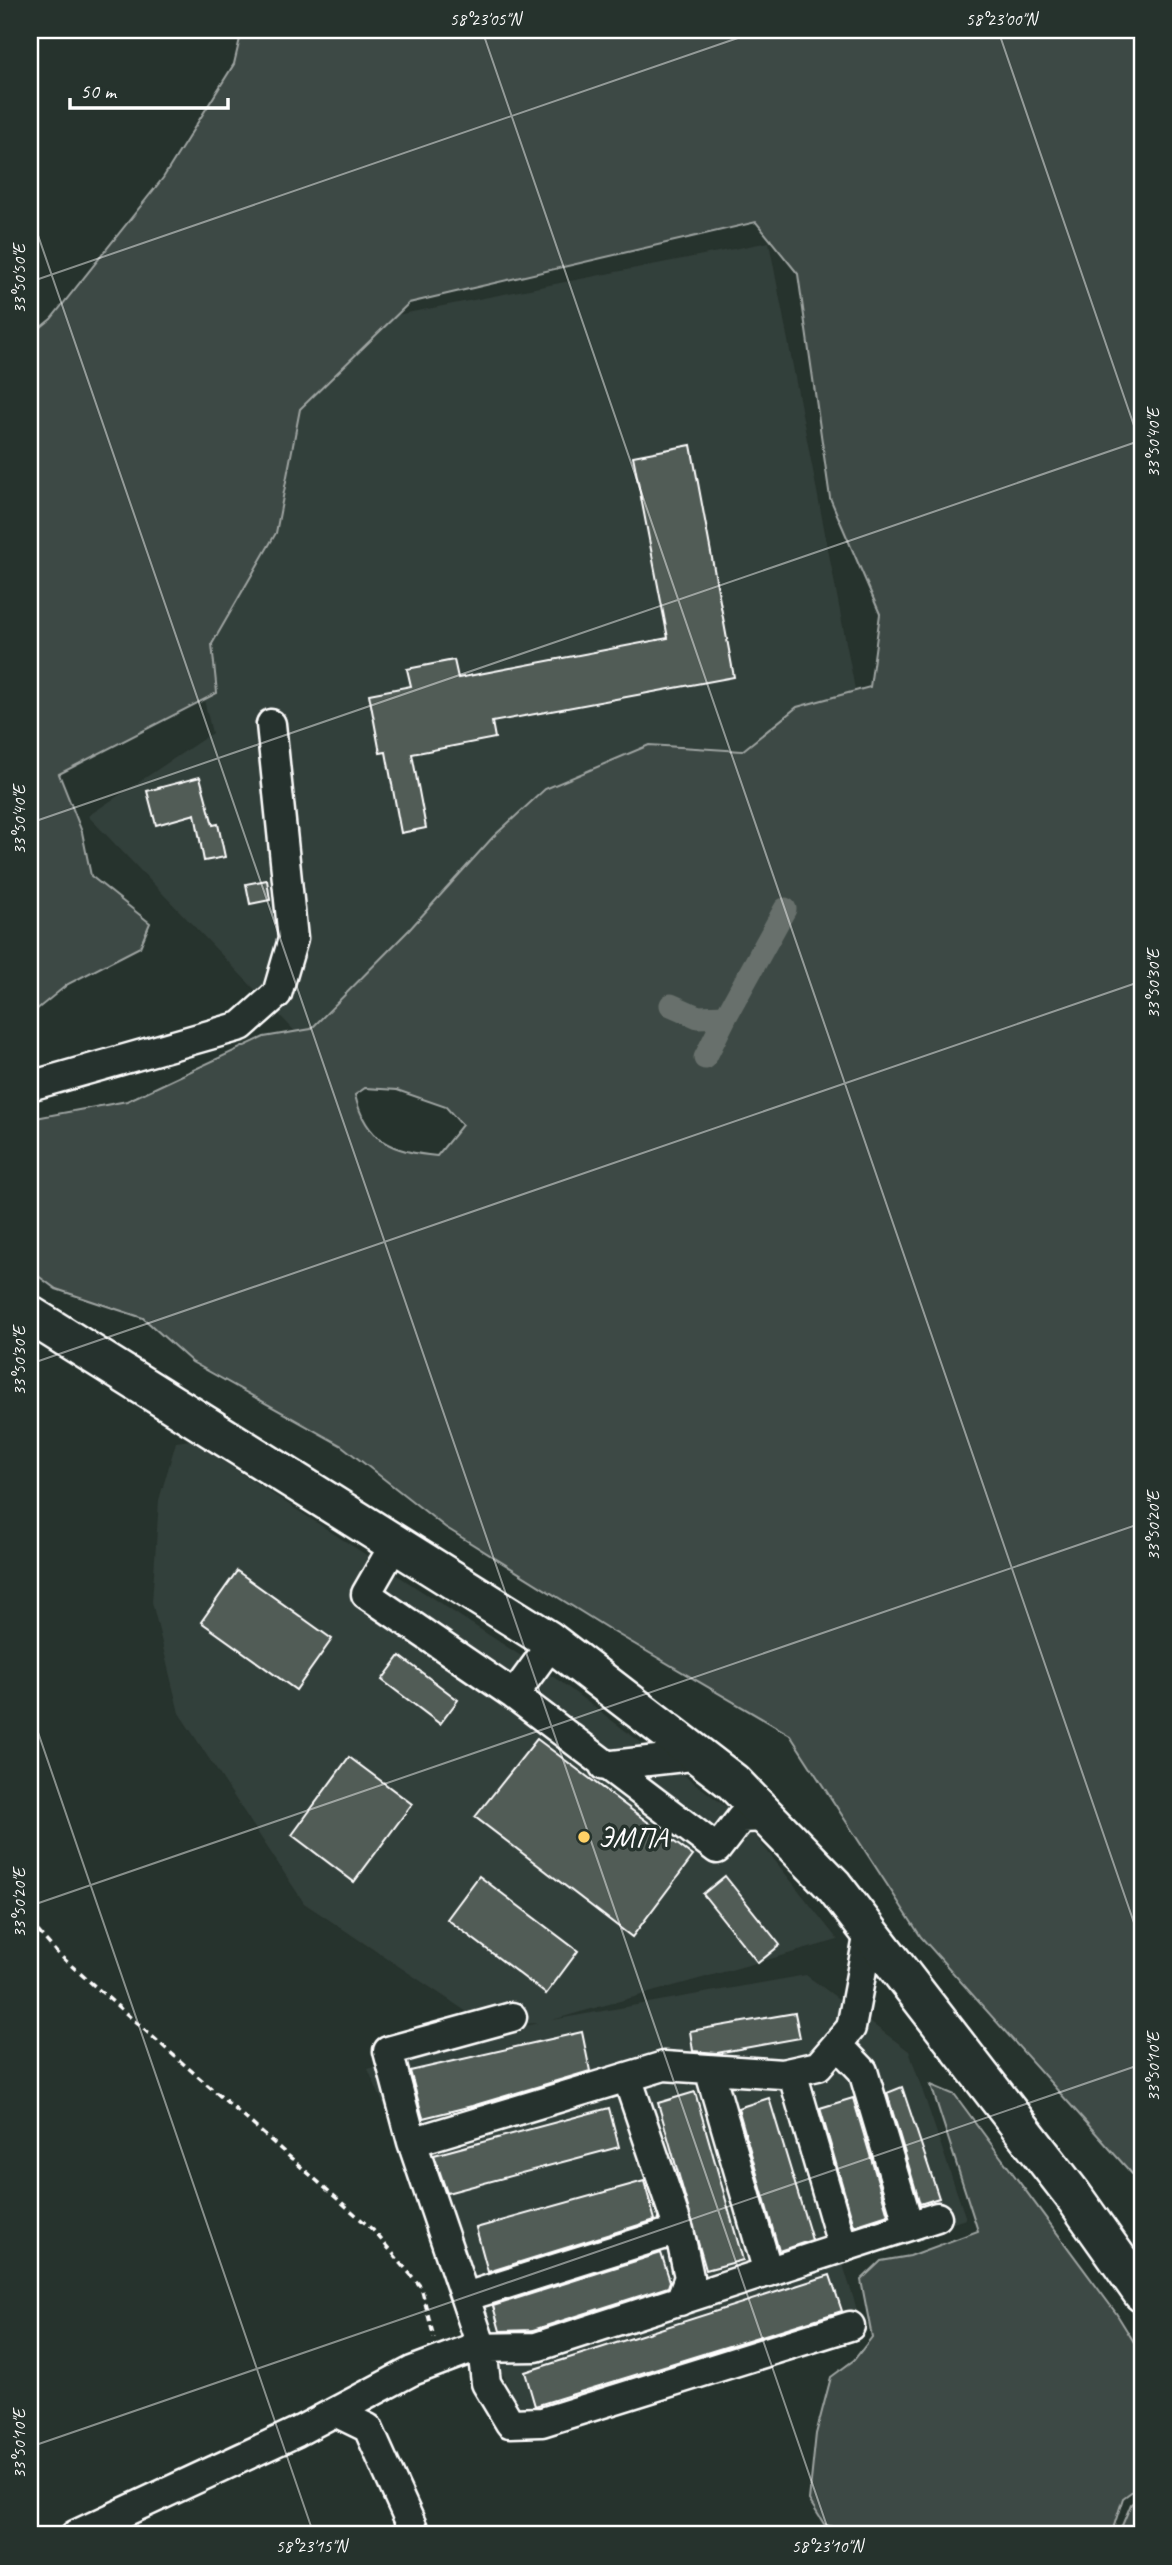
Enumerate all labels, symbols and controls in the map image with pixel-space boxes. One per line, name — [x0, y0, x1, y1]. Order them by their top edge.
text: 58°23'05"N — [450, 8, 524, 30]
text: 58°23'00"N — [966, 8, 1040, 30]
scale bar — [70, 66, 228, 110]
text: 50 m — [80, 78, 118, 104]
text: 33°50'50"E — [8, 242, 30, 314]
text: 33°50'40"E — [1142, 406, 1164, 478]
text: 33°50'40"E — [8, 783, 30, 855]
text: 33°50'30"E — [1142, 947, 1164, 1019]
text: 33°50'30"E — [8, 1324, 30, 1396]
text: 33°50'20"E — [1142, 1489, 1164, 1561]
place label: ЭМПА — [598, 1818, 669, 1856]
marker: ЭМПА — [576, 1829, 592, 1845]
text: 33°50'20"E — [8, 1866, 30, 1938]
text: 33°50'10"E — [1142, 2030, 1164, 2102]
text: 33°50'10"E — [8, 2407, 30, 2479]
text: 58°23'15"N — [276, 2535, 350, 2557]
text: 58°23'10"N — [792, 2535, 866, 2557]

